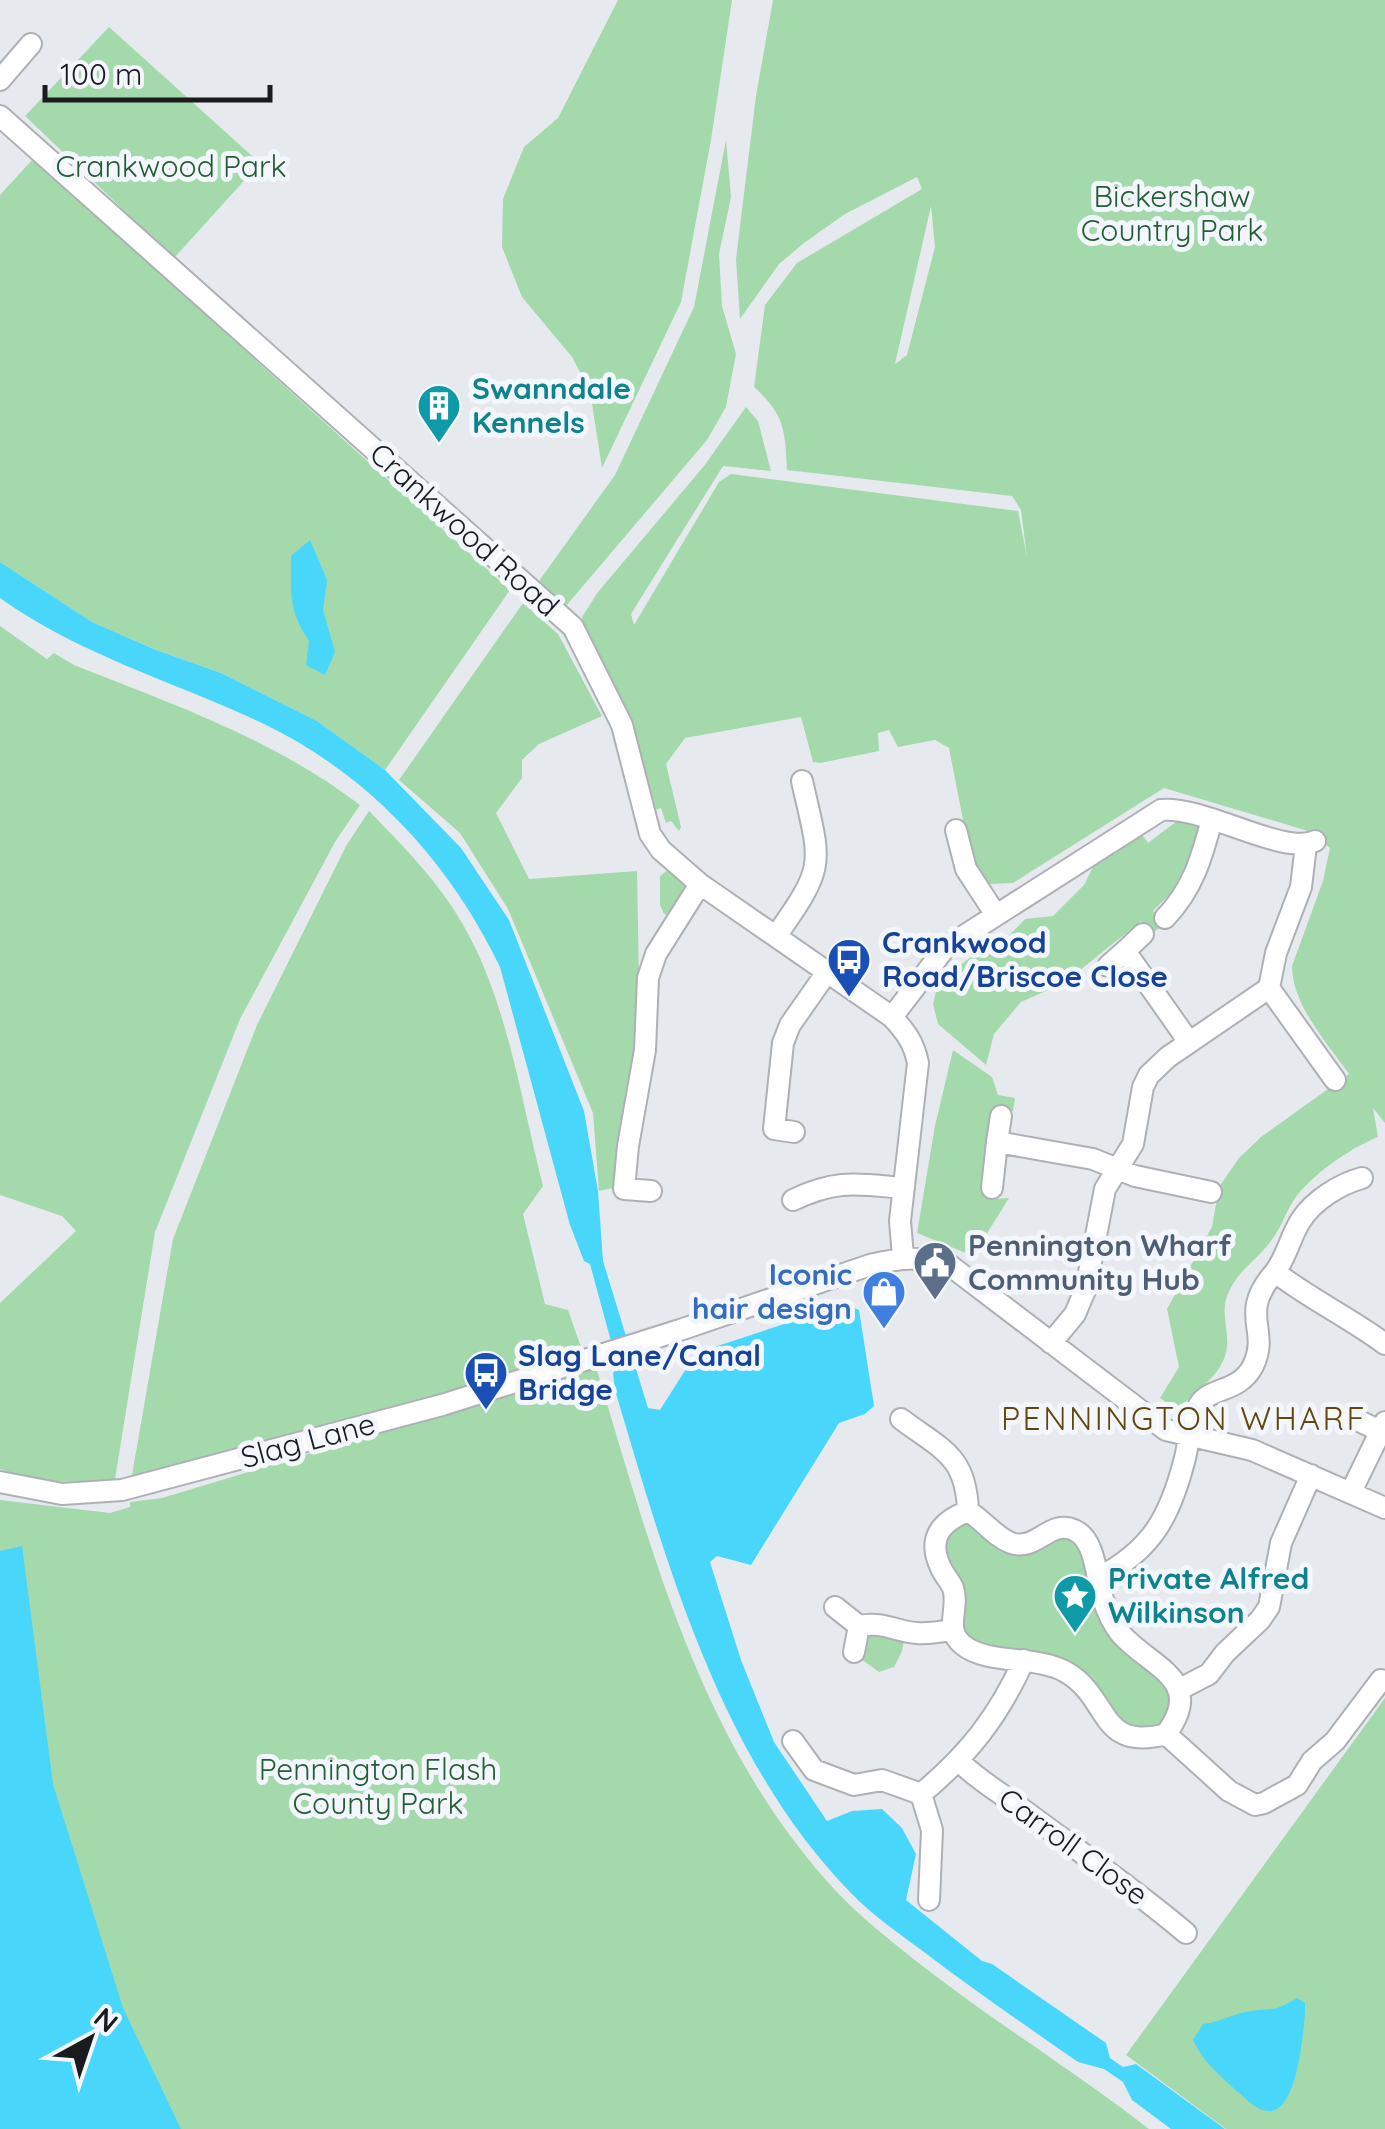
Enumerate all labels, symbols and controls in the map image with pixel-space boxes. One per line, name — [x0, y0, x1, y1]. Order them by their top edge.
scale bar — [45, 40, 270, 102]
text: 100 m — [60, 55, 142, 93]
park label: Crankwood Park — [55, 147, 287, 185]
park label: Bickershaw Country Park — [1081, 177, 1263, 249]
place label: Swanndale Kennels — [472, 369, 631, 441]
building icon: Swanndale Kennels — [416, 383, 462, 444]
street label: Crankwood Road — [362, 434, 567, 624]
place label: Crankwood Road/Briscoe Close — [882, 923, 1168, 995]
bus stop icon: Crankwood Road/Briscoe Close — [826, 937, 872, 998]
place label: Pennington Wharf Community Hub — [968, 1226, 1231, 1298]
public building icon: Pennington Wharf Community Hub — [912, 1240, 958, 1301]
place label: Iconic hair design — [692, 1255, 852, 1327]
shop icon: Iconic hair design — [861, 1269, 907, 1330]
place label: Slag Lane/Canal Bridge — [518, 1336, 761, 1408]
bus stop icon: Slag Lane/Canal Bridge — [463, 1350, 509, 1411]
district label: PENNINGTON WHARF — [1001, 1398, 1367, 1438]
street label: Slag Lane — [237, 1404, 379, 1476]
place label: Private Alfred Wilkinson — [1108, 1559, 1309, 1631]
place icon: Private Alfred Wilkinson — [1052, 1573, 1098, 1634]
park label: Pennington Flash County Park — [259, 1750, 497, 1822]
street label: Carroll Close — [991, 1779, 1156, 1913]
north arrow — [40, 1989, 140, 2089]
text: N — [87, 1999, 126, 2039]

